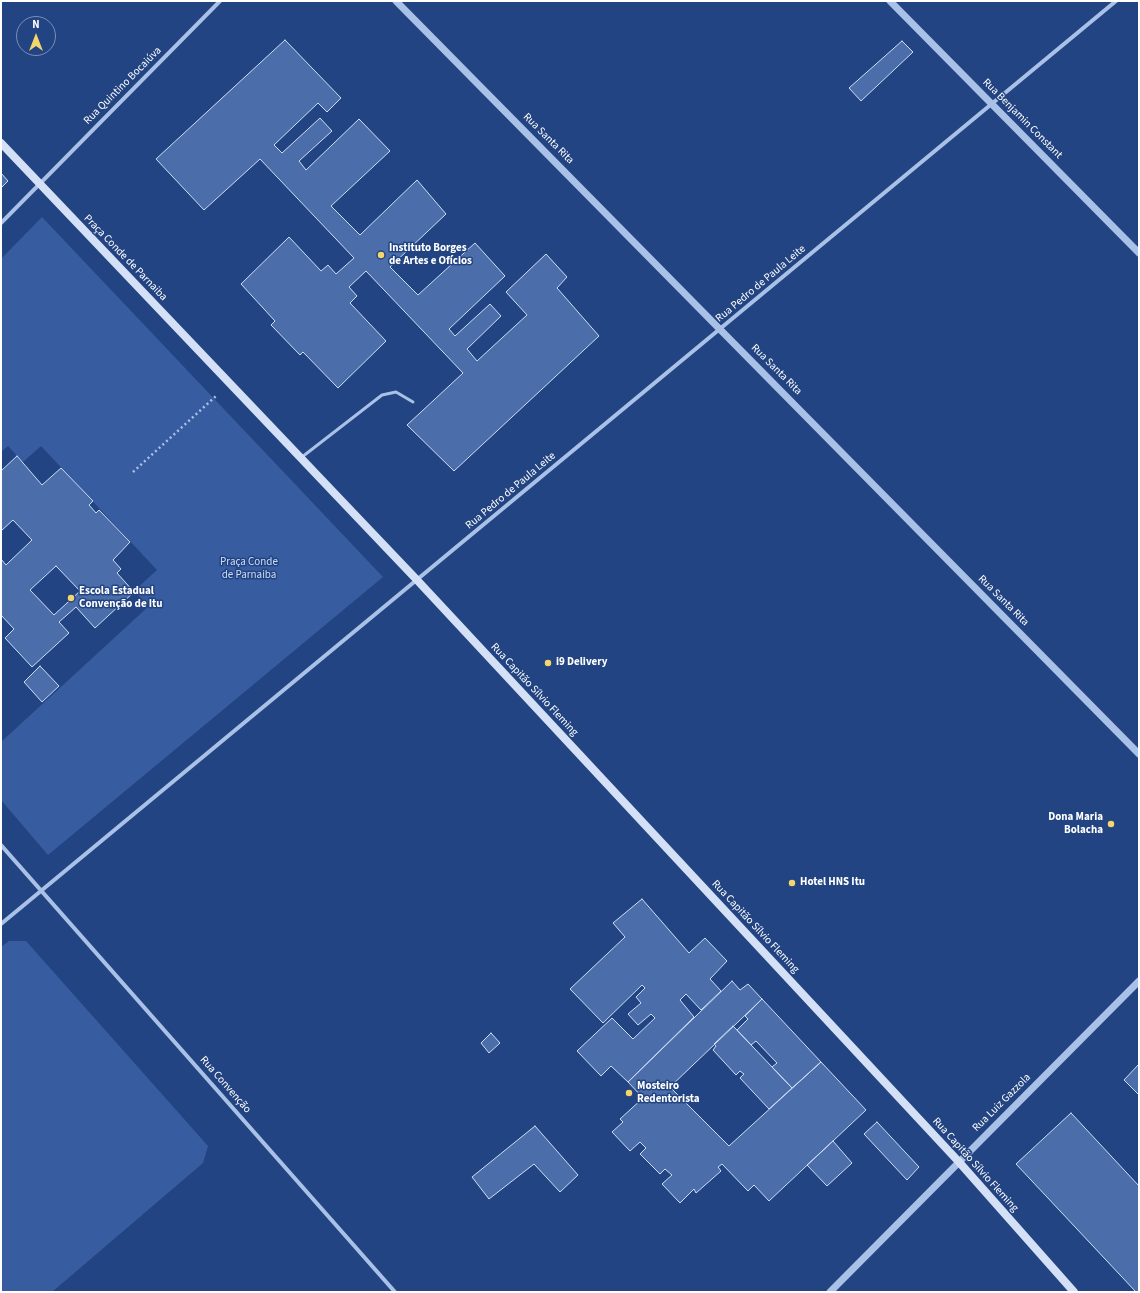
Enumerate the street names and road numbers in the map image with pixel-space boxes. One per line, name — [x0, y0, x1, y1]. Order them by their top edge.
street label: Rua Quintino Bocaiúva — [81, 44, 165, 128]
street label: Rua Benjamin Constant — [979, 76, 1065, 162]
street label: Rua Santa Rita — [520, 111, 576, 167]
street label: Praça Conde de Parnaiba — [80, 212, 170, 304]
street label: Rua Pedro de Paula Leite — [713, 243, 809, 325]
street label: Rua Santa Rita — [748, 342, 804, 398]
street label: Rua Pedro de Paula Leite — [463, 450, 559, 532]
street label: Rua Santa Rita — [975, 573, 1031, 629]
street label: Rua Capitão Sílvio Fleming — [487, 641, 581, 739]
street label: Rua Capitão Sílvio Fleming — [708, 878, 802, 976]
street label: Rua Convenção — [197, 1054, 253, 1116]
street label: Rua Luiz Gazzola — [970, 1071, 1034, 1135]
street label: Rua Capitão Sílvio Fleming — [929, 1115, 1021, 1215]

